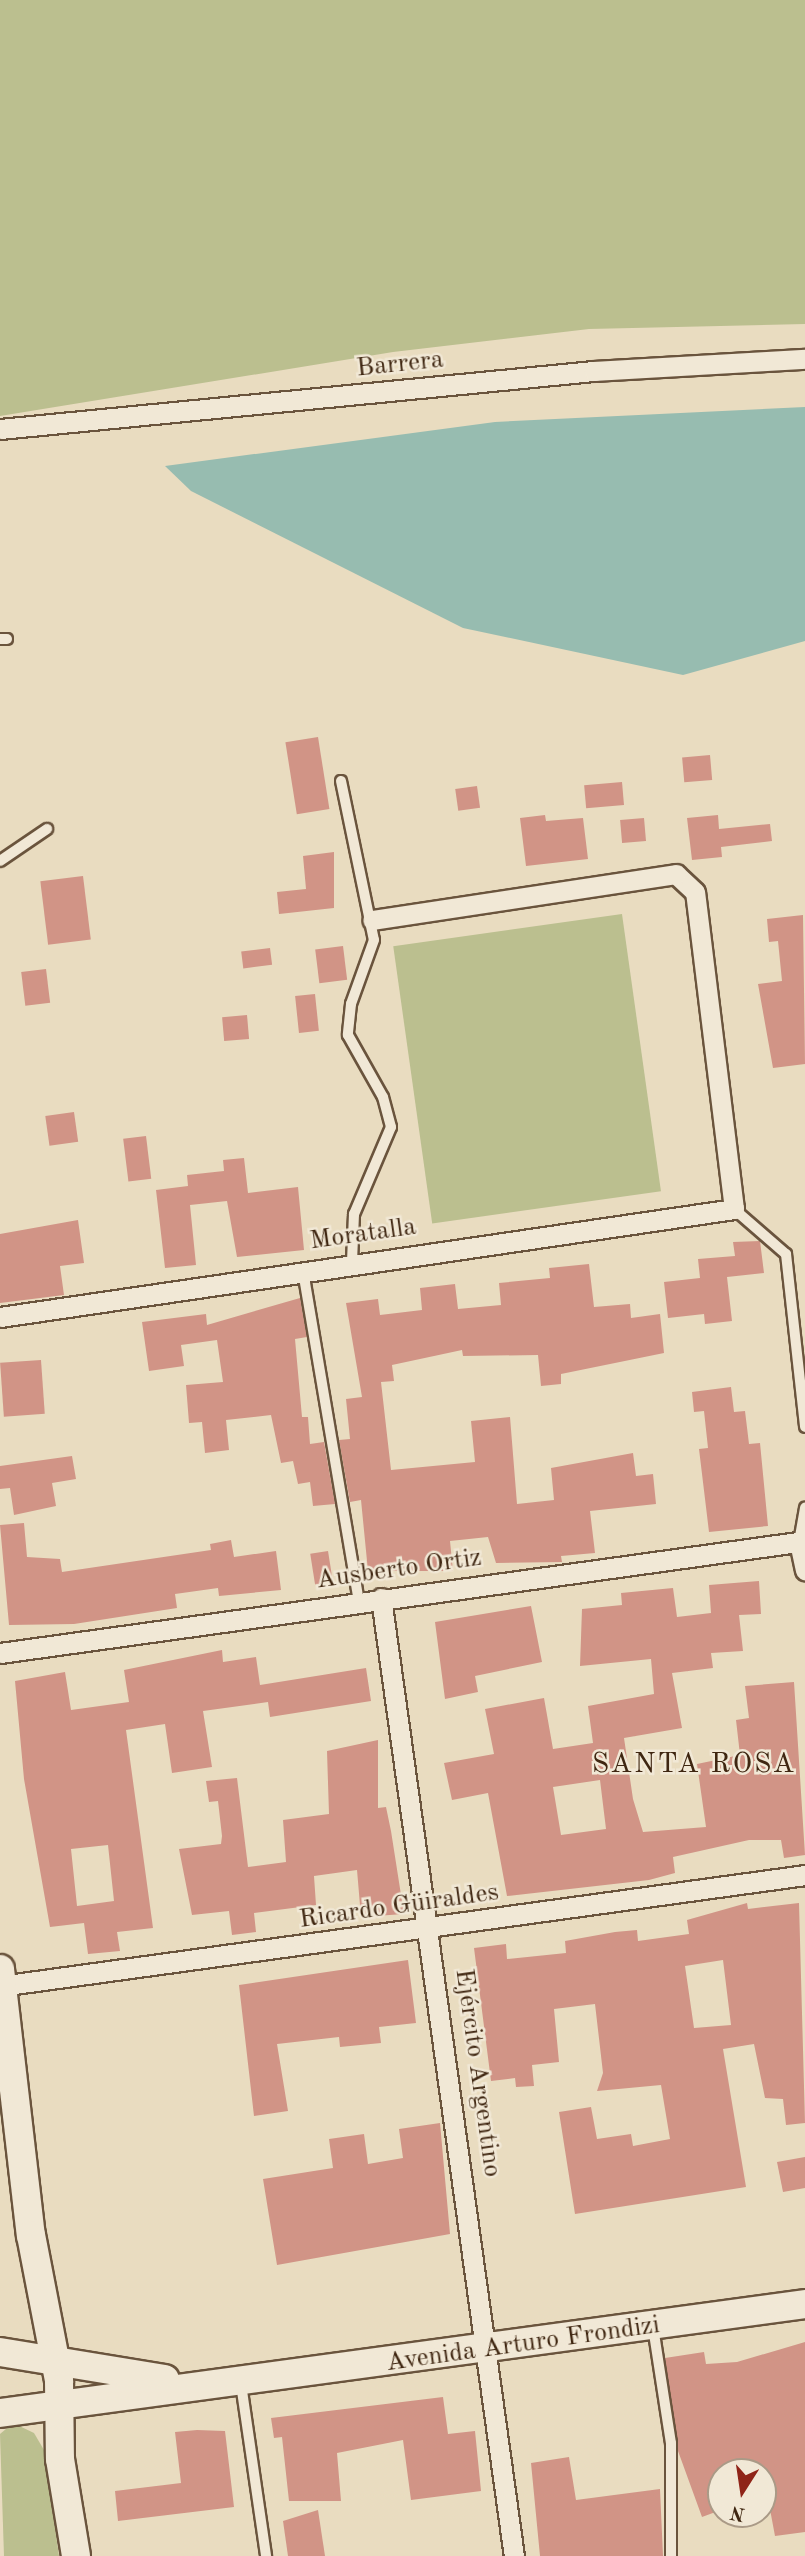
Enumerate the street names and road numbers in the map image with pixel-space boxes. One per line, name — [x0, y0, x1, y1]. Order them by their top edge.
street label: Barrera — [355, 345, 445, 385]
street label: Moratalla — [308, 1212, 418, 1258]
street label: Ausberto Ortiz — [314, 1543, 484, 1597]
street label: Ricardo Güiraldes — [297, 1878, 501, 1936]
street label: Ejército Argentino — [447, 1967, 507, 2179]
street label: Avenida Arturo Frondizi — [384, 2310, 662, 2380]

